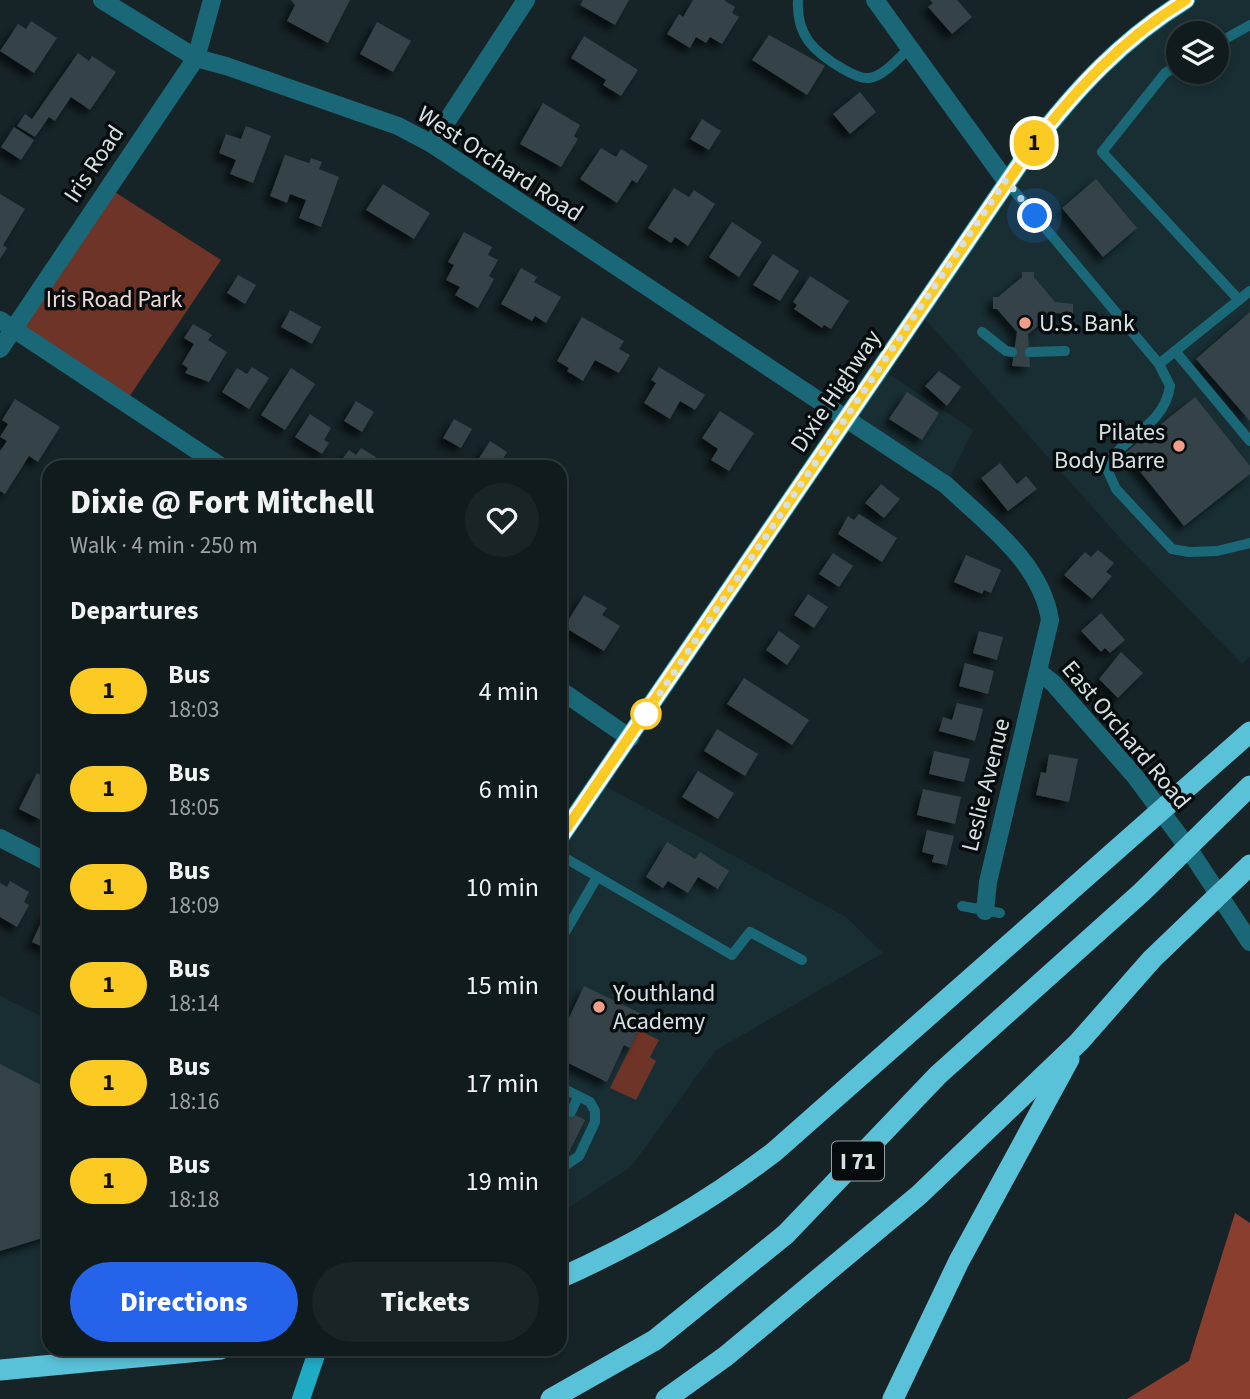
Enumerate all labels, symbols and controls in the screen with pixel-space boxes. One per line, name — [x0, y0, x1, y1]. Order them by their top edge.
map controls — [1166, 21, 1229, 84]
button: layers — [1166, 21, 1229, 84]
street label: West Orchard Road — [410, 97, 590, 231]
street label: Iris Road — [55, 118, 133, 210]
line badge: 1 — [1011, 120, 1057, 166]
text: 1 — [1028, 125, 1040, 160]
your location — [1017, 198, 1052, 233]
park label: Iris Road Park — [46, 282, 182, 317]
place label: U.S. Bank — [1039, 306, 1135, 341]
marker: U.S. Bank — [1017, 315, 1033, 331]
street label: Dixie Highway — [782, 323, 890, 459]
place label: Pilates Body Barre — [1054, 415, 1165, 478]
marker: Pilates Body Barre — [1171, 438, 1187, 454]
text: Dixie @ Fort Mitchell — [70, 479, 374, 526]
button: heart — [465, 483, 539, 557]
text: Walk · 4 min · 250 m — [70, 529, 258, 562]
text: Departures — [70, 592, 198, 629]
street label: East Orchard Road — [1053, 653, 1199, 817]
text: Bus — [168, 656, 210, 693]
text: 1 — [102, 673, 115, 708]
text: 4 min — [479, 673, 539, 710]
text: 18:03 — [168, 693, 219, 726]
unlabelled marker — [631, 699, 661, 729]
street label: Leslie Avenue — [953, 715, 1019, 855]
text: Bus — [168, 754, 210, 791]
text: 1 — [102, 771, 115, 806]
text: 6 min — [479, 771, 539, 808]
text: 18:05 — [168, 791, 219, 824]
text: Bus — [168, 852, 210, 889]
text: 1 — [102, 869, 115, 904]
text: 10 min — [466, 869, 539, 906]
text: 18:09 — [168, 889, 219, 922]
text: Bus — [168, 950, 210, 987]
text: 1 — [102, 967, 115, 1002]
text: 15 min — [466, 967, 539, 1004]
place label: Youthland Academy — [612, 976, 715, 1039]
text: 18:14 — [168, 987, 219, 1020]
marker: Youthland Academy — [591, 999, 607, 1015]
text: Bus — [168, 1048, 210, 1085]
text: 1 — [102, 1065, 115, 1100]
text: 17 min — [466, 1065, 539, 1102]
text: 18:16 — [168, 1085, 219, 1118]
road number: I 71 — [832, 1142, 884, 1180]
text: Bus — [168, 1146, 210, 1183]
text: 1 — [102, 1163, 115, 1198]
text: 19 min — [466, 1163, 539, 1200]
text: 18:18 — [168, 1183, 219, 1216]
button: Directions — [70, 1262, 298, 1342]
button: Tickets — [312, 1262, 539, 1342]

